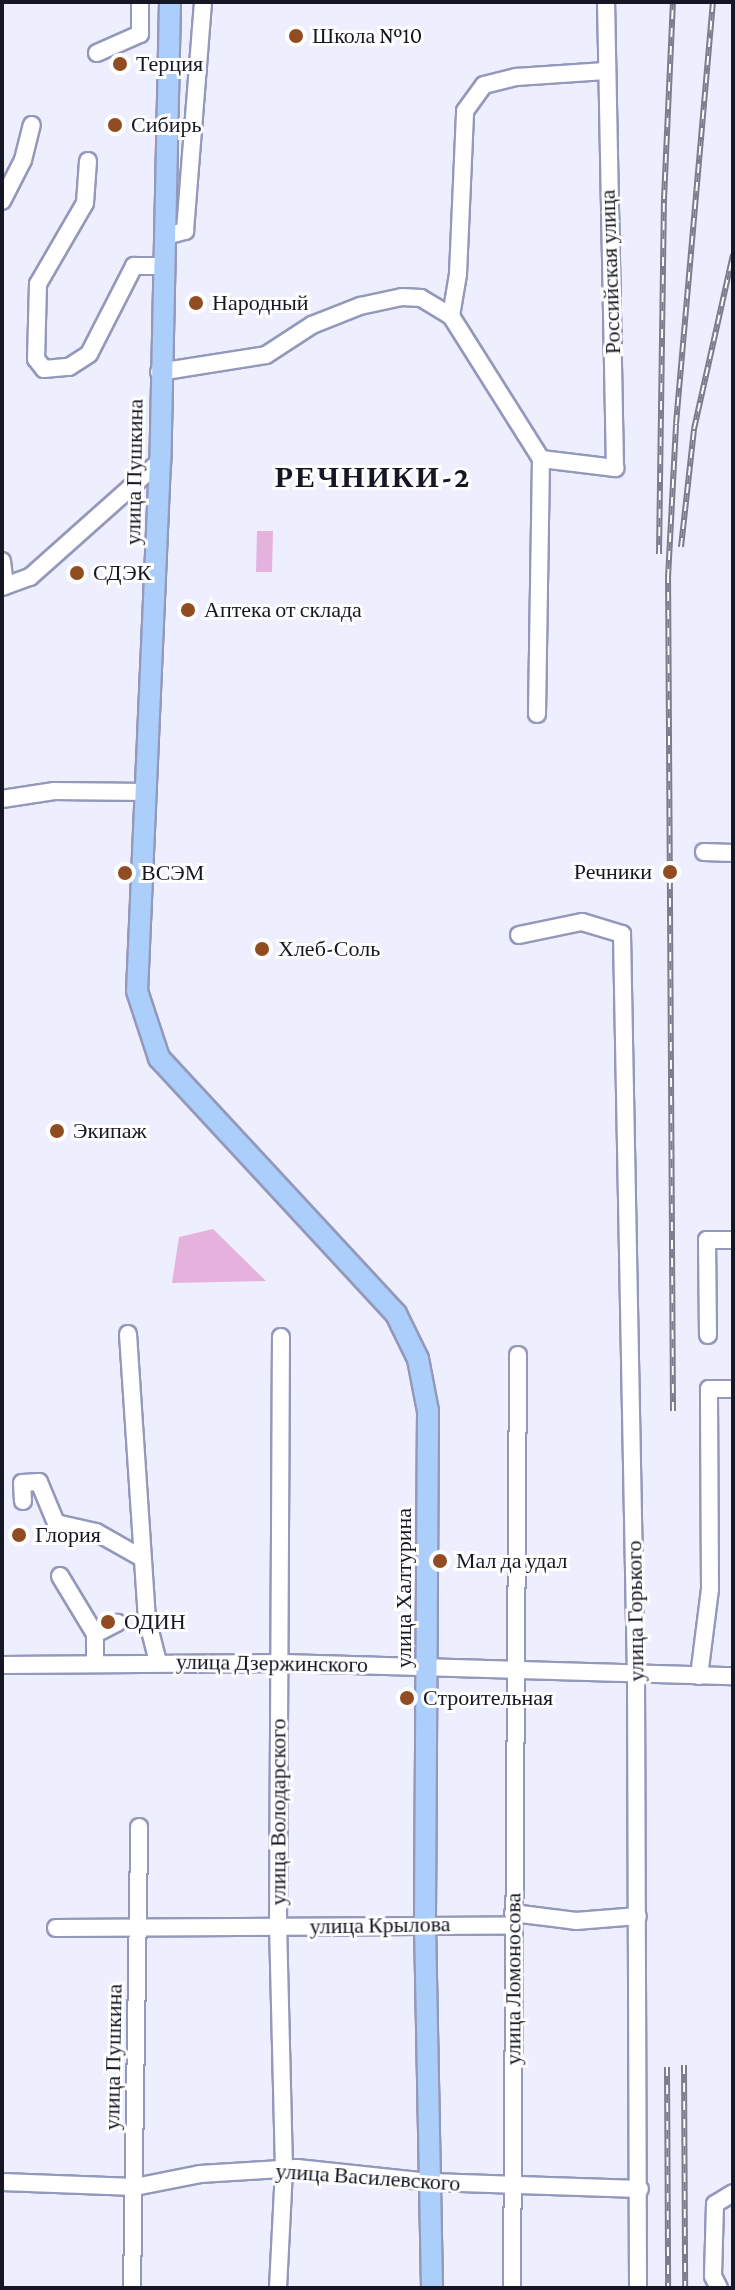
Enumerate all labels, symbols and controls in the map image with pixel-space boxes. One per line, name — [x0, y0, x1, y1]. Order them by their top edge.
place label: Школа №10 — [312, 23, 422, 49]
marker: Школа №10 — [287, 27, 305, 45]
place label: Терция — [136, 51, 203, 77]
marker: Терция — [111, 55, 129, 73]
place label: Сибирь — [131, 112, 201, 138]
marker: Сибирь — [106, 116, 124, 134]
street label: Российская улица — [594, 189, 626, 355]
place label: Народный — [212, 290, 309, 316]
marker: Народный — [187, 294, 205, 312]
street label: улица Пушкина — [120, 399, 148, 545]
district label: РЕЧНИКИ-2 — [275, 459, 471, 495]
place label: СДЭК — [93, 560, 151, 586]
marker: СДЭК — [68, 564, 86, 582]
place label: Аптека от склада — [204, 597, 362, 623]
marker: Аптека от склада — [179, 601, 197, 619]
place label: Речники — [574, 859, 652, 885]
place label: ВСЭМ — [141, 860, 204, 886]
marker: Речники — [659, 861, 681, 883]
marker: ВСЭМ — [116, 864, 134, 882]
place label: Хлеб-Соль — [278, 936, 380, 962]
marker: Хлеб-Соль — [253, 940, 271, 958]
place label: Экипаж — [73, 1118, 147, 1144]
marker: Экипаж — [48, 1122, 66, 1140]
street label: улица Халтурина — [391, 1508, 417, 1668]
place label: Глория — [35, 1522, 101, 1548]
marker: Глория — [10, 1526, 28, 1544]
street label: улица Горького — [621, 1540, 649, 1682]
place label: Мал да удал — [456, 1548, 567, 1574]
marker: Мал да удал — [431, 1552, 449, 1570]
place label: ОДИН — [124, 1609, 186, 1635]
marker: ОДИН — [99, 1613, 117, 1631]
street label: улица Дзержинского — [176, 1648, 368, 1678]
place label: Строительная — [423, 1685, 553, 1711]
marker: Строительная — [398, 1689, 416, 1707]
street label: улица Володарского — [265, 1719, 291, 1905]
street label: улица Ломоносова — [500, 1893, 526, 2065]
street label: улица Крылова — [309, 1911, 451, 1939]
street label: улица Пушкина — [99, 1984, 127, 2130]
street label: улица Василевского — [275, 2157, 461, 2197]

